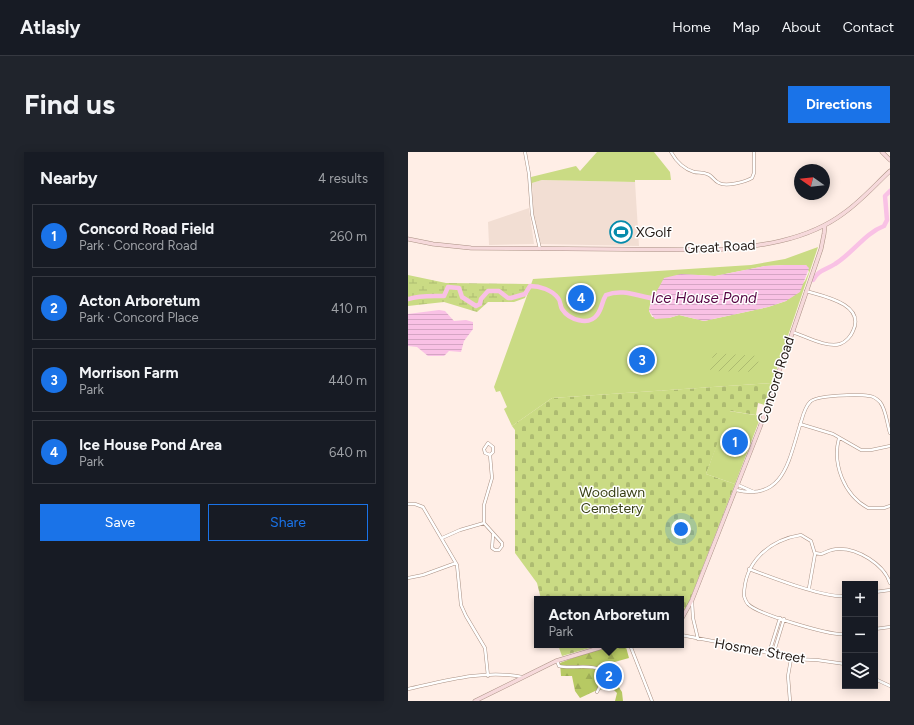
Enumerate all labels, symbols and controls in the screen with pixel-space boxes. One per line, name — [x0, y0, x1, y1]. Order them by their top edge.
text: Atlasly — [20, 16, 80, 39]
text: Home — [672, 19, 711, 36]
text: Map — [733, 19, 760, 36]
text: About — [782, 19, 821, 36]
text: Contact — [843, 19, 894, 36]
button: Directions — [788, 86, 890, 123]
text: Find us — [24, 87, 115, 121]
north arrow — [794, 164, 830, 200]
text: Nearby — [40, 168, 98, 188]
text: 4 results — [318, 171, 368, 186]
sports icon: XGolf — [608, 219, 634, 245]
text: Concord Road Field — [79, 220, 214, 238]
place label: XGolf — [636, 224, 672, 241]
text: 1 — [51, 229, 57, 244]
text: 260 m — [330, 229, 367, 244]
street label: Great Road — [684, 237, 756, 257]
text: Park · Concord Road — [79, 238, 197, 253]
pin: 4 — [568, 283, 594, 313]
water label: Ice House Pond — [651, 289, 757, 307]
text: Acton Arboretum — [79, 292, 200, 310]
text: 2 — [50, 301, 58, 316]
text: 410 m — [331, 301, 367, 316]
text: Park · Concord Place — [79, 310, 199, 325]
street label: Concord Road — [754, 334, 798, 426]
pin: 3 — [629, 345, 655, 375]
text: Morrison Farm — [79, 364, 179, 382]
text: 3 — [50, 373, 58, 388]
text: 440 m — [328, 373, 367, 388]
text: Park — [79, 382, 104, 397]
pin: 1 — [722, 427, 748, 457]
text: Ice House Pond Area — [79, 436, 222, 454]
text: 4 — [50, 445, 58, 460]
text: 640 m — [329, 445, 367, 460]
text: Park — [79, 454, 104, 469]
park label: Woodlawn Cemetery — [579, 484, 645, 517]
button: Save — [40, 504, 200, 541]
button: Share — [208, 504, 368, 541]
your location — [671, 519, 691, 539]
map controls — [842, 581, 878, 689]
button: + — [842, 581, 878, 617]
popup — [534, 596, 684, 648]
text: Acton Arboretum — [548, 606, 670, 624]
button: − — [842, 617, 878, 653]
text: Park — [548, 624, 573, 639]
street label: Hosmer Street — [713, 635, 807, 667]
button: layers — [842, 653, 878, 689]
pin: 2 — [596, 661, 622, 691]

